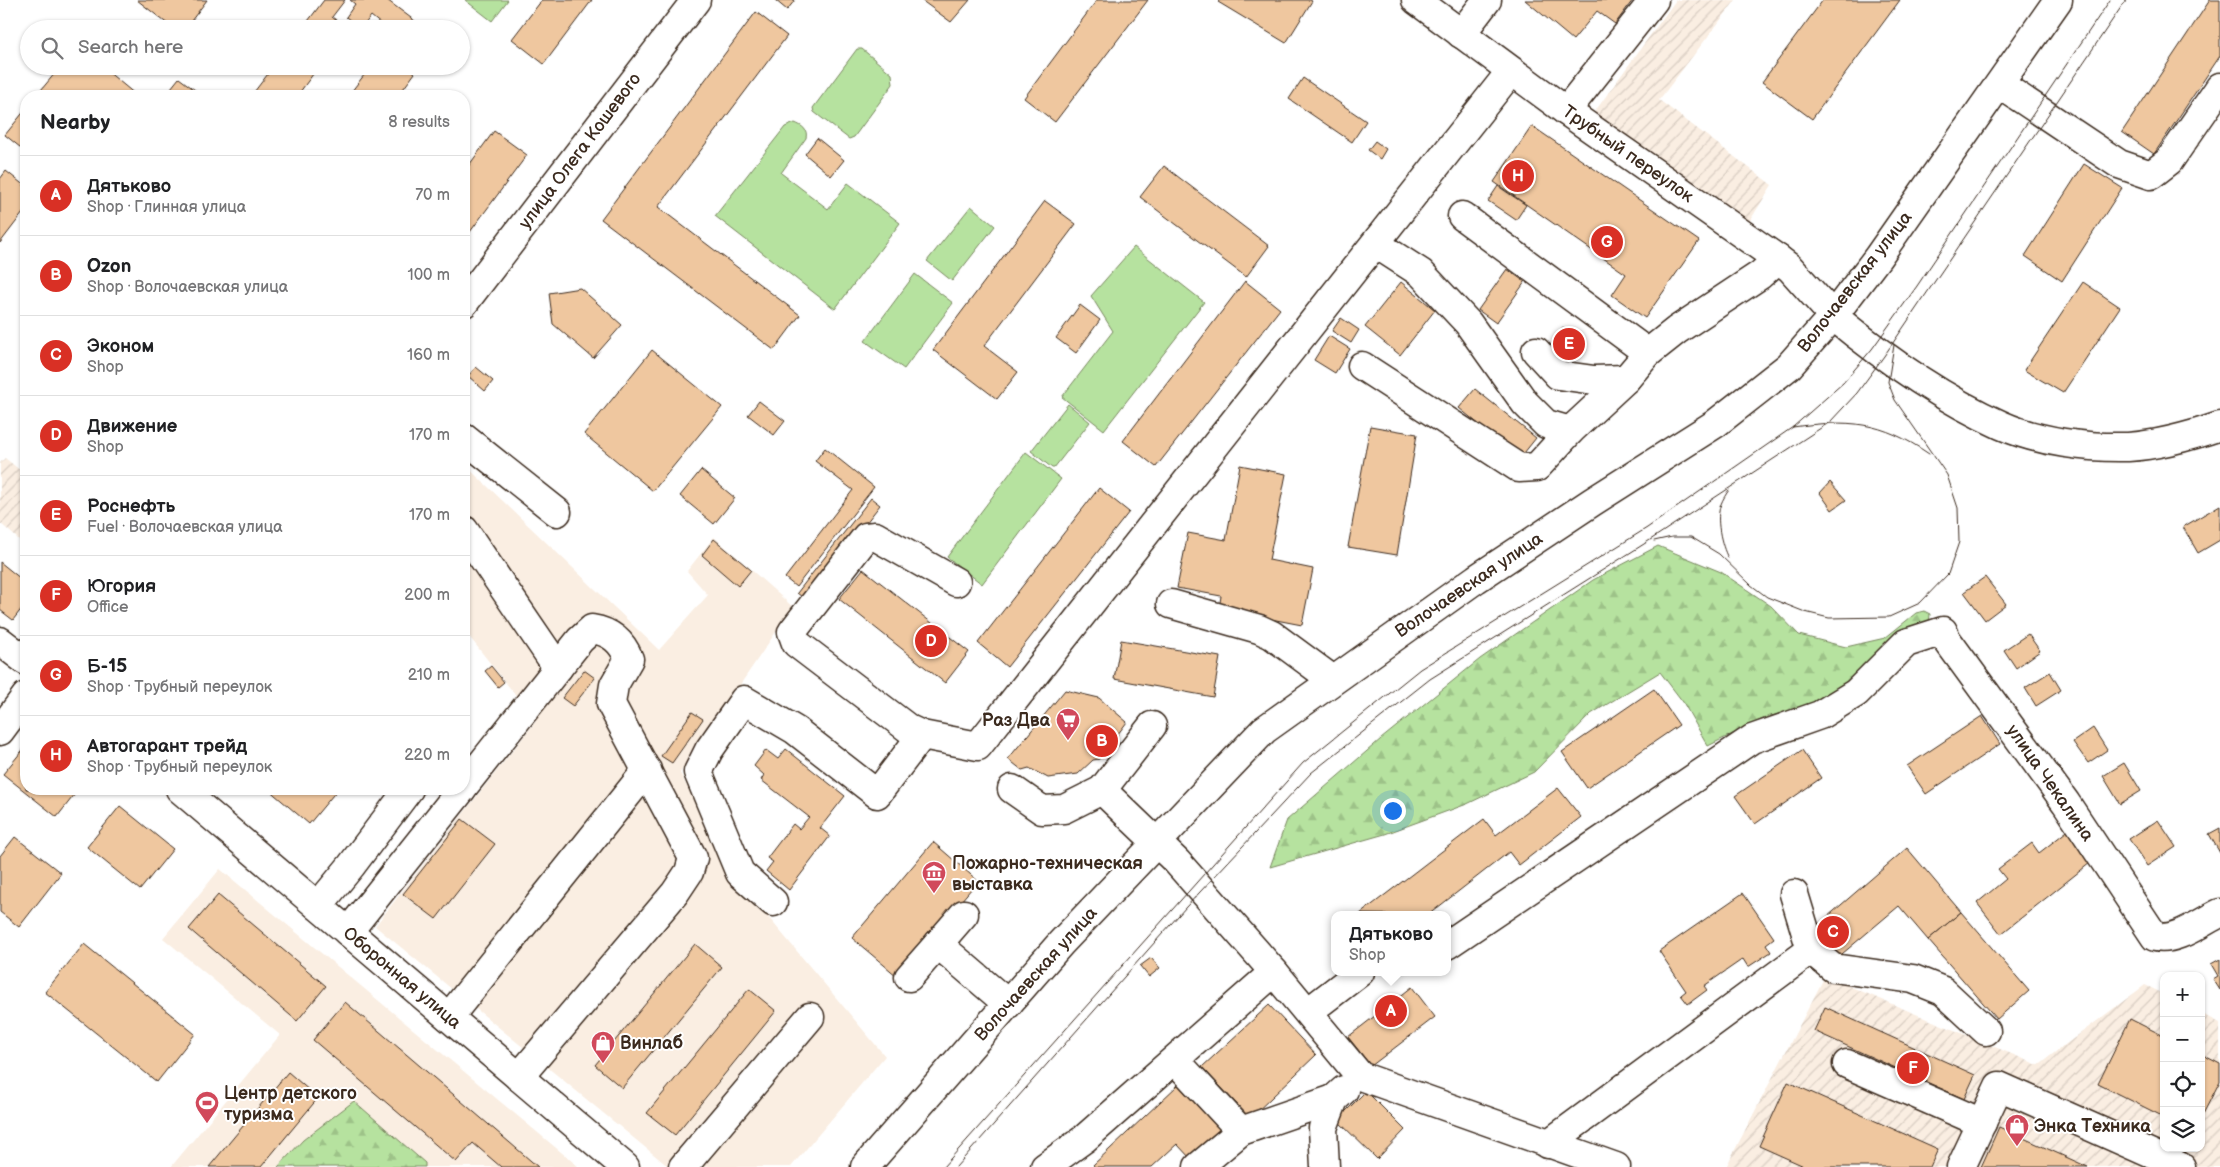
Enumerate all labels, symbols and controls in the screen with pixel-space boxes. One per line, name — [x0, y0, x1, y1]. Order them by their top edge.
search box — [20, 20, 470, 75]
icon: search — [38, 34, 66, 62]
text: Search here — [78, 36, 183, 59]
street label: улица Олега Кошевого — [515, 69, 645, 233]
street label: Трубный переулок — [1558, 101, 1698, 207]
text: Nearby — [40, 110, 110, 135]
text: 8 results — [388, 113, 450, 132]
pin: H — [1502, 157, 1534, 195]
text: Дятьково — [87, 175, 171, 198]
text: A — [51, 186, 61, 205]
text: 70 m — [415, 186, 450, 205]
text: Shop · Глинная улица — [87, 198, 246, 217]
street label: Волочаевская улица — [1793, 207, 1917, 357]
pin: G — [1591, 223, 1623, 261]
text: Ozon — [87, 255, 131, 278]
text: B — [50, 266, 62, 285]
text: 100 m — [407, 266, 450, 285]
text: Shop · Волочаевская улица — [87, 278, 288, 297]
pin: E — [1553, 325, 1585, 363]
text: Эконом — [87, 335, 154, 358]
text: C — [50, 346, 62, 365]
text: 160 m — [407, 346, 450, 365]
text: Shop — [87, 358, 124, 377]
text: Движение — [87, 415, 177, 438]
text: D — [50, 426, 62, 445]
text: 170 m — [409, 426, 450, 445]
text: Shop — [87, 438, 124, 457]
text: Роснефть — [87, 495, 175, 518]
text: E — [51, 506, 61, 525]
text: 170 m — [409, 506, 450, 525]
text: Fuel · Волочаевская улица — [87, 518, 283, 537]
street label: Волочаевская улица — [1391, 528, 1547, 642]
text: Югория — [87, 575, 156, 598]
text: F — [51, 586, 61, 605]
text: 200 m — [404, 586, 450, 605]
text: Office — [87, 598, 129, 617]
pin: D — [915, 622, 947, 660]
text: Б-15 — [87, 655, 127, 678]
text: G — [50, 666, 62, 685]
text: 210 m — [408, 666, 450, 685]
text: Shop · Трубный переулок — [87, 678, 272, 697]
supermarket icon: Раз Два — [1055, 707, 1081, 741]
place label: Раз Два — [982, 710, 1051, 731]
street label: улица Чекалина — [2002, 721, 2098, 846]
pin: B — [1086, 722, 1118, 760]
text: Автогарант трейд — [87, 735, 247, 758]
text: H — [50, 746, 62, 765]
text: 220 m — [404, 746, 450, 765]
text: Shop · Трубный переулок — [87, 758, 272, 777]
your location — [1380, 798, 1406, 824]
place label: Пожарно-техническая выставка — [952, 853, 1143, 895]
museum icon: Пожарно-техническая выставка — [921, 860, 947, 894]
street label: Волочаевская улица — [970, 902, 1102, 1045]
popup — [1331, 911, 1451, 976]
pin: C — [1817, 913, 1849, 951]
street label: Оборонная улица — [339, 923, 465, 1034]
text: Дятьково — [1349, 923, 1433, 946]
text: Shop — [1349, 946, 1386, 965]
map controls — [2160, 972, 2205, 1152]
button: + — [2160, 972, 2205, 1017]
pin: A — [1375, 992, 1407, 1030]
button: − — [2160, 1017, 2205, 1062]
shop icon: Винлаб — [590, 1030, 616, 1064]
place label: Винлаб — [620, 1033, 683, 1054]
pin: F — [1897, 1049, 1929, 1087]
button: locate — [2160, 1062, 2205, 1107]
place label: Центр детского туризма — [224, 1083, 357, 1125]
sports icon: Центр детского туризма — [194, 1090, 220, 1124]
button: layers — [2160, 1107, 2205, 1152]
shop icon: Энка Техника — [2004, 1113, 2030, 1147]
place label: Энка Техника — [2034, 1116, 2151, 1137]

